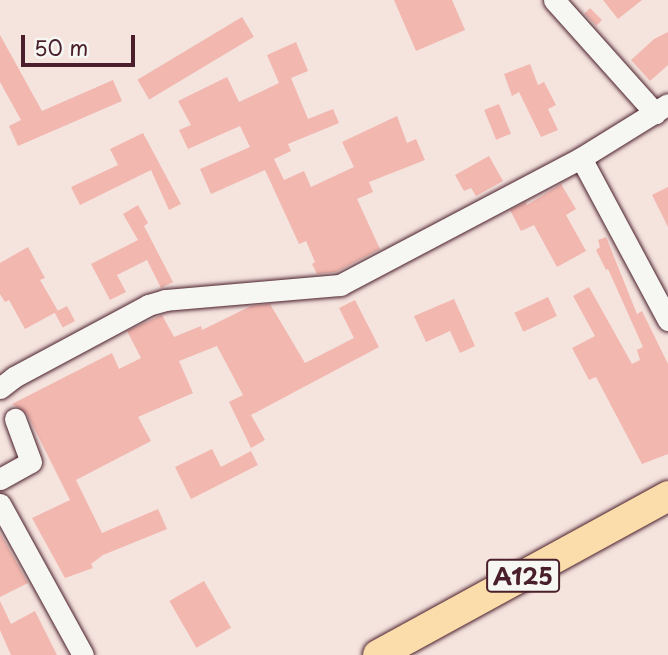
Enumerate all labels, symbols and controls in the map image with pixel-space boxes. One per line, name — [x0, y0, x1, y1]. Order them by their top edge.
scale bar — [24, 21, 138, 65]
text: 50 m — [34, 31, 88, 63]
road number: A125 — [484, 556, 562, 596]

